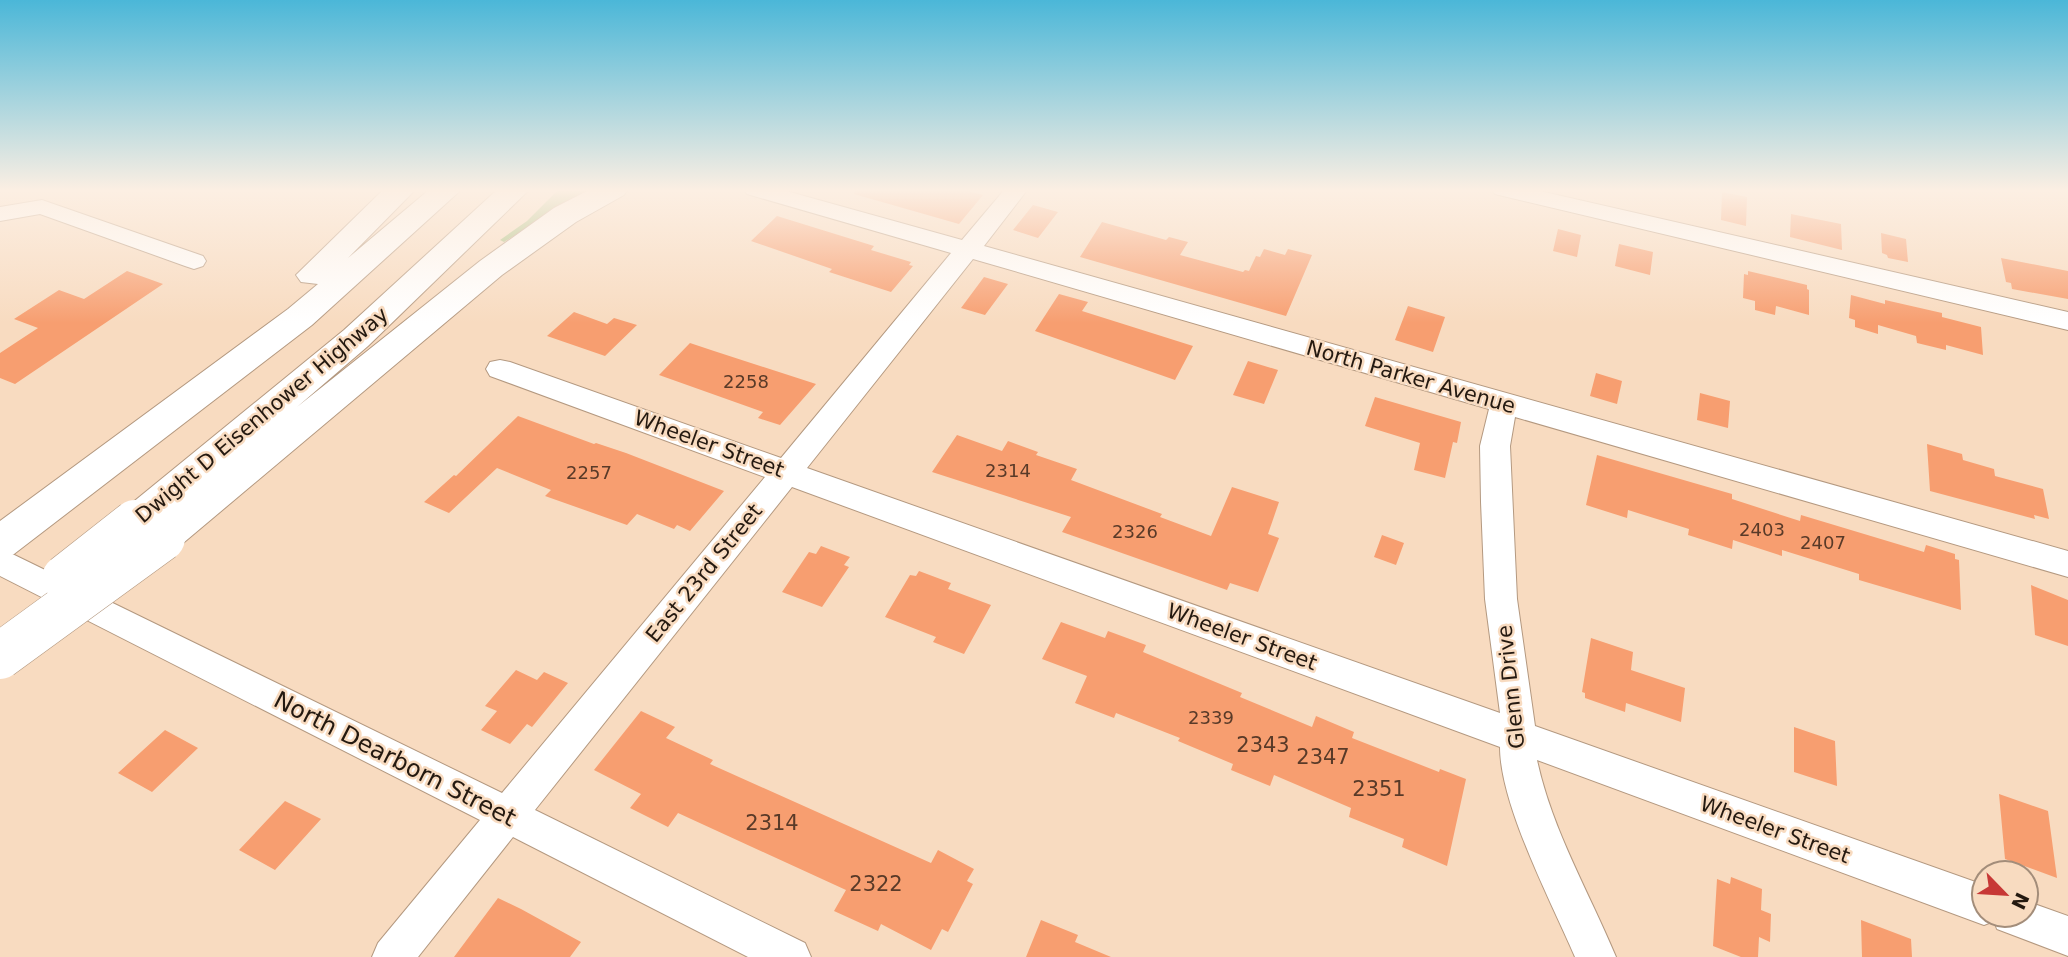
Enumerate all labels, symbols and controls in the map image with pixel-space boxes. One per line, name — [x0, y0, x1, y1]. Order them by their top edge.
street label: Dwight D Eisenhower Highway — [131, 302, 393, 528]
street label: North Parker Avenue — [1304, 336, 1518, 418]
house number: 2258 — [723, 371, 769, 392]
street label: Wheeler Street — [631, 406, 787, 482]
house number: 2314 — [985, 460, 1031, 481]
house number: 2257 — [566, 462, 612, 483]
street label: East 23rd Street — [641, 499, 767, 647]
house number: 2403 — [1739, 519, 1785, 540]
house number: 2326 — [1112, 521, 1158, 542]
house number: 2407 — [1800, 532, 1846, 553]
street label: Wheeler Street — [1164, 599, 1320, 675]
street label: Glenn Drive — [1493, 624, 1529, 750]
street label: North Dearborn Street — [269, 686, 521, 832]
house number: 2339 — [1188, 707, 1234, 728]
house number: 2343 — [1236, 733, 1290, 757]
house number: 2347 — [1296, 745, 1350, 769]
house number: 2351 — [1352, 777, 1406, 801]
street label: Wheeler Street — [1697, 792, 1853, 868]
house number: 2314 — [745, 811, 799, 835]
north arrow — [1970, 859, 2040, 929]
house number: 2322 — [849, 872, 903, 896]
text: N — [2007, 889, 2034, 913]

